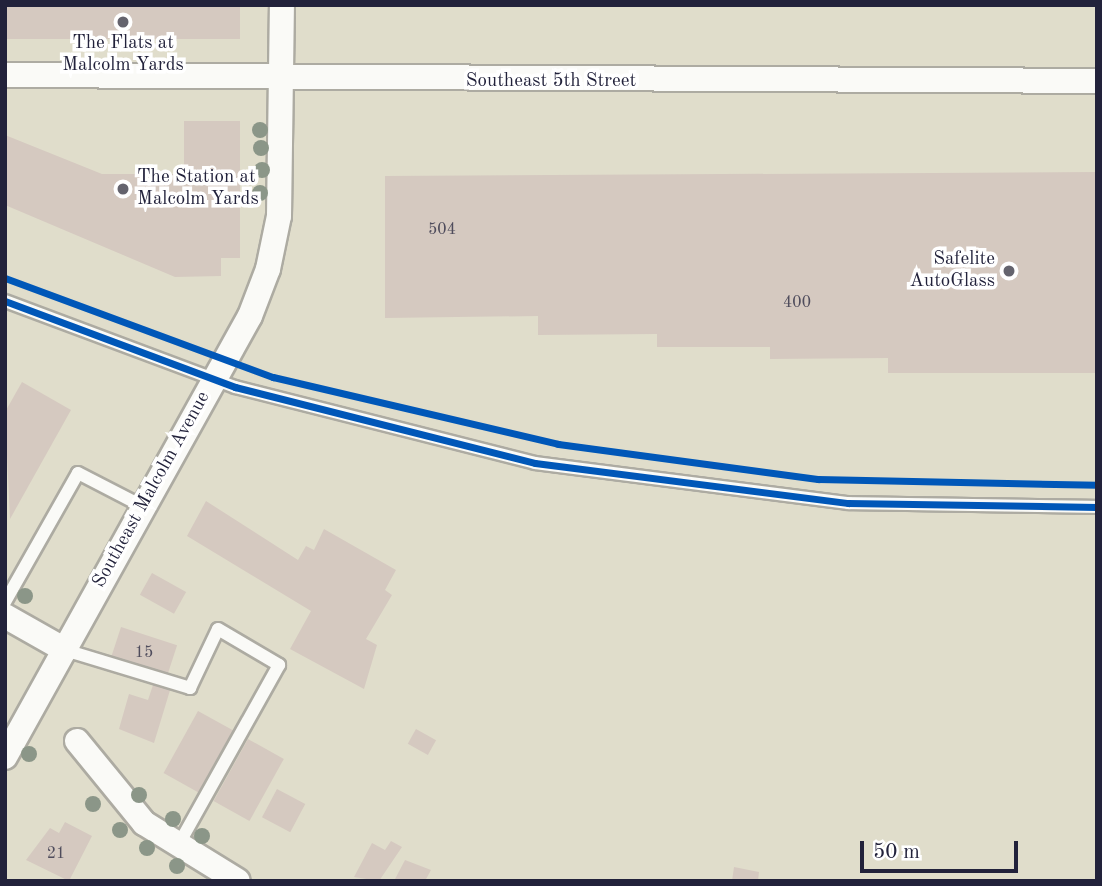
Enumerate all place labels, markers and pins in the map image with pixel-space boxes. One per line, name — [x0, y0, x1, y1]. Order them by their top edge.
marker: The Flats at Malcolm Yards — [115, 14, 131, 30]
place label: The Flats at Malcolm Yards — [62, 33, 184, 77]
place label: The Station at Malcolm Yards — [137, 167, 259, 211]
marker: The Station at Malcolm Yards — [115, 181, 131, 197]
place label: Safelite AutoGlass — [910, 249, 995, 293]
marker: Safelite AutoGlass — [1001, 263, 1017, 279]

